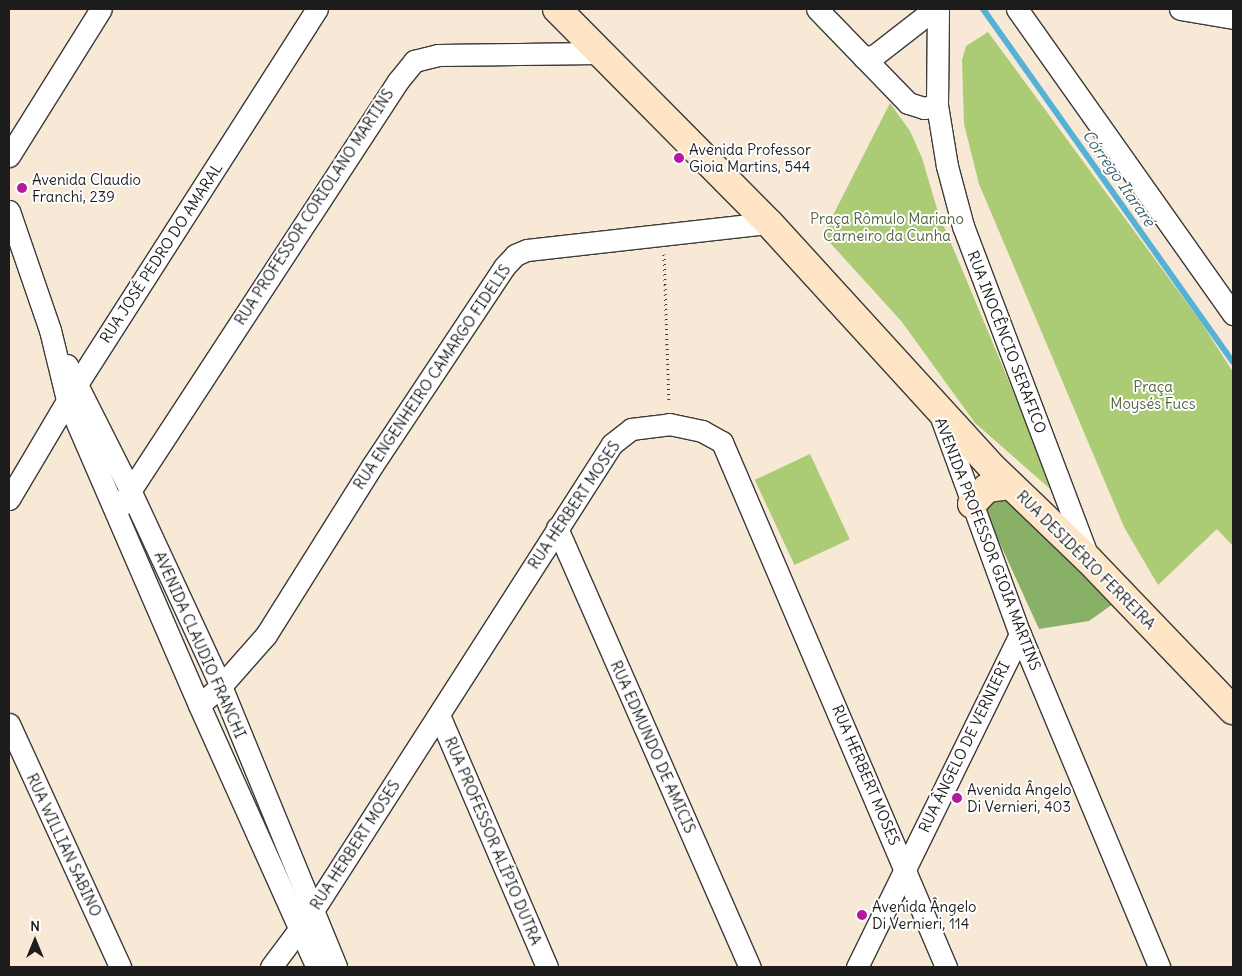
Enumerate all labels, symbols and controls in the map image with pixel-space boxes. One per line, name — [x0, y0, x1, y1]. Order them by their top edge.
street label: RUA PROFESSOR CORIOLANO MARTINS — [231, 86, 397, 328]
water label: Córrego Itararé — [1079, 126, 1159, 230]
place label: Avenida Professor Gioia Martins, 544 — [689, 140, 811, 175]
marker: Avenida Professor Gioia Martins, 544 — [673, 152, 685, 164]
street label: RUA JOSÉ PEDRO DO AMARAL — [96, 160, 226, 346]
place label: Avenida Claudio Franchi, 239 — [32, 170, 141, 205]
marker: Avenida Claudio Franchi, 239 — [16, 182, 28, 194]
park label: Praça Rômulo Mariano Carneiro da Cunha — [810, 209, 964, 244]
street label: RUA INOCÊNCIO SERAFICO — [964, 248, 1050, 436]
street label: RUA ENGENHEIRO CAMARGO FIDELIS — [350, 261, 514, 493]
park label: Praça Moysés Fucs — [1110, 377, 1196, 412]
street label: AVENIDA PROFESSOR GIOIA MARTINS — [931, 415, 1045, 673]
street label: RUA HERBERT MOSES — [524, 438, 624, 572]
street label: RUA DESIDÉRIO FERREIRA — [1013, 487, 1159, 633]
street label: AVENIDA CLAUDIO FRANCHI — [151, 549, 249, 741]
street label: RUA EDMUNDO DE AMICIS — [607, 658, 699, 836]
street label: RUA ÂNGELO DE VERNIERI — [915, 659, 1013, 835]
street label: RUA HERBERT MOSES — [828, 702, 904, 848]
street label: RUA PROFESSOR ALÍPIO DUTRA — [441, 734, 545, 948]
street label: RUA WILLIAN SABINO — [23, 771, 105, 919]
street label: RUA HERBERT MOSES — [306, 777, 404, 913]
place label: Avenida Ângelo Di Vernieri, 403 — [967, 780, 1071, 815]
marker: Avenida Ângelo Di Vernieri, 403 — [951, 792, 963, 804]
place label: Avenida Ângelo Di Vernieri, 114 — [872, 897, 976, 932]
marker: Avenida Ângelo Di Vernieri, 114 — [856, 909, 868, 921]
north arrow — [10, 916, 60, 966]
text: N — [30, 917, 40, 935]

